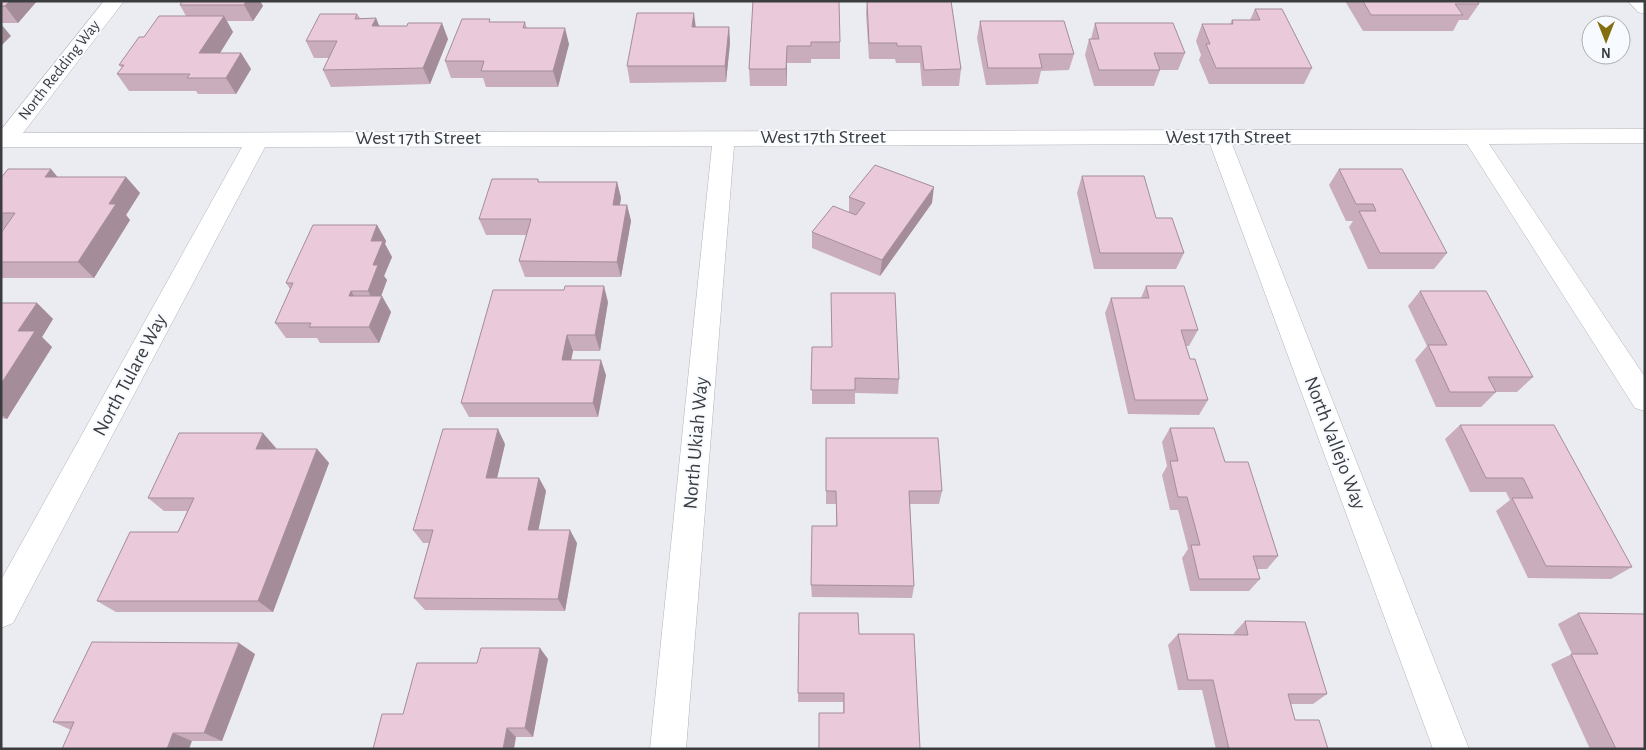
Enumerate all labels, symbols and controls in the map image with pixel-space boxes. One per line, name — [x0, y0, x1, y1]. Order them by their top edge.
north arrow — [1581, 15, 1631, 65]
street label: North Redding Way — [15, 17, 104, 124]
text: N — [1601, 45, 1611, 59]
street label: West 17th Street — [760, 127, 886, 147]
street label: West 17th Street — [1165, 127, 1291, 147]
street label: West 17th Street — [355, 128, 481, 148]
street label: North Tulare Way — [89, 310, 171, 439]
street label: North Vallejo Way — [1300, 374, 1370, 513]
street label: North Ukiah Way — [680, 375, 712, 510]

